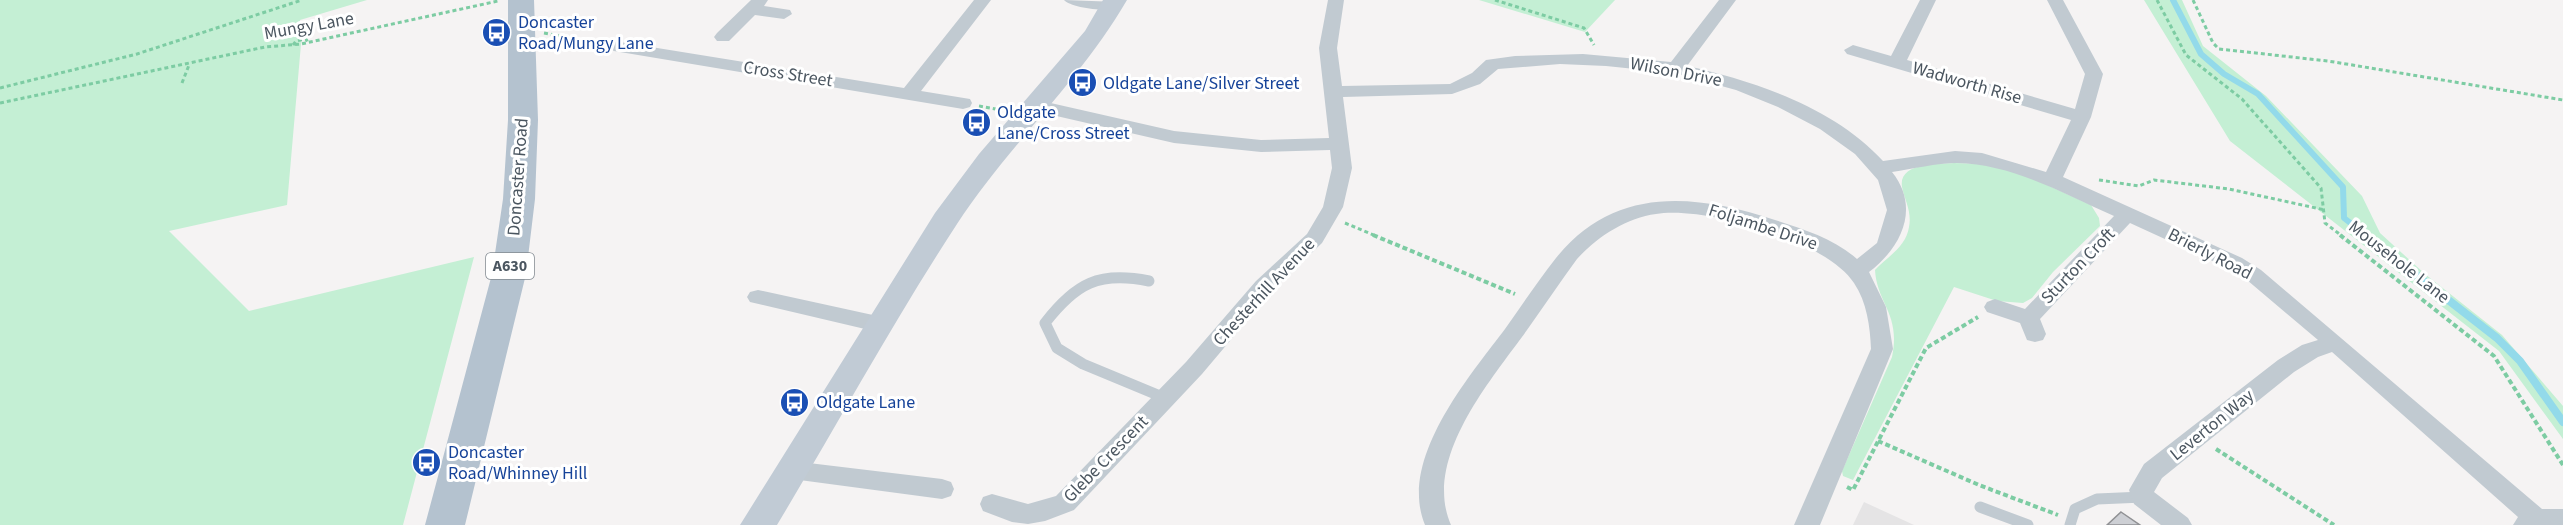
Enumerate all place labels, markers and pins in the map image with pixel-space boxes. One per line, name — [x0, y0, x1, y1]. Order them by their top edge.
place label: Doncaster Road/Mungy Lane — [518, 10, 654, 56]
bus stop icon: Doncaster Road/Mungy Lane — [481, 16, 513, 48]
bus stop icon: Oldgate Lane/Silver Street — [1066, 67, 1098, 99]
place label: Oldgate Lane/Silver Street — [1103, 71, 1299, 96]
place label: Oldgate Lane/Cross Street — [997, 100, 1130, 146]
bus stop icon: Oldgate Lane/Cross Street — [960, 106, 992, 138]
bus stop icon: Oldgate Lane — [779, 386, 811, 418]
place label: Oldgate Lane — [816, 390, 915, 415]
place label: Doncaster Road/Whinney Hill — [448, 440, 587, 486]
bus stop icon: Doncaster Road/Whinney Hill — [411, 446, 443, 478]

